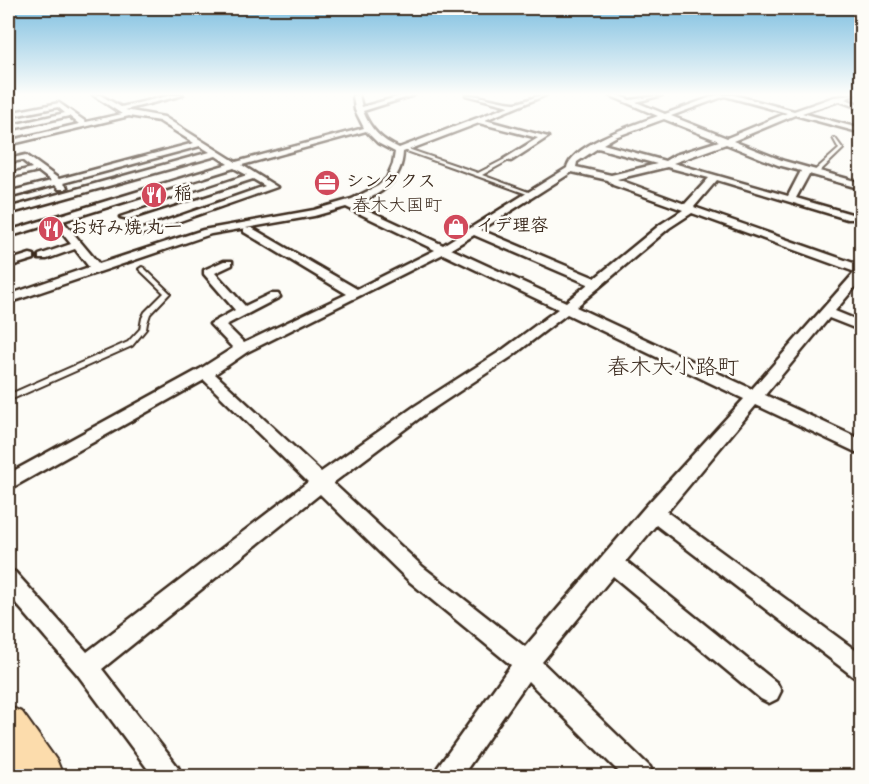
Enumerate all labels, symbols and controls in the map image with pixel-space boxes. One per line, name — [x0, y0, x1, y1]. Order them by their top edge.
office icon: シンタクス — [312, 168, 342, 198]
place label: シンタクス — [346, 171, 436, 196]
restaurant icon: 稲 — [139, 180, 169, 210]
place label: 稲 — [174, 183, 192, 208]
district label: 春木大国町 — [352, 195, 442, 220]
shop icon: イデ理容 — [441, 212, 471, 242]
restaurant icon: お好み焼 丸一 — [36, 214, 66, 244]
place label: イデ理容 — [476, 215, 548, 240]
place label: お好み焼 丸一 — [70, 217, 182, 242]
district label: 春木大小路町 — [607, 354, 739, 385]

